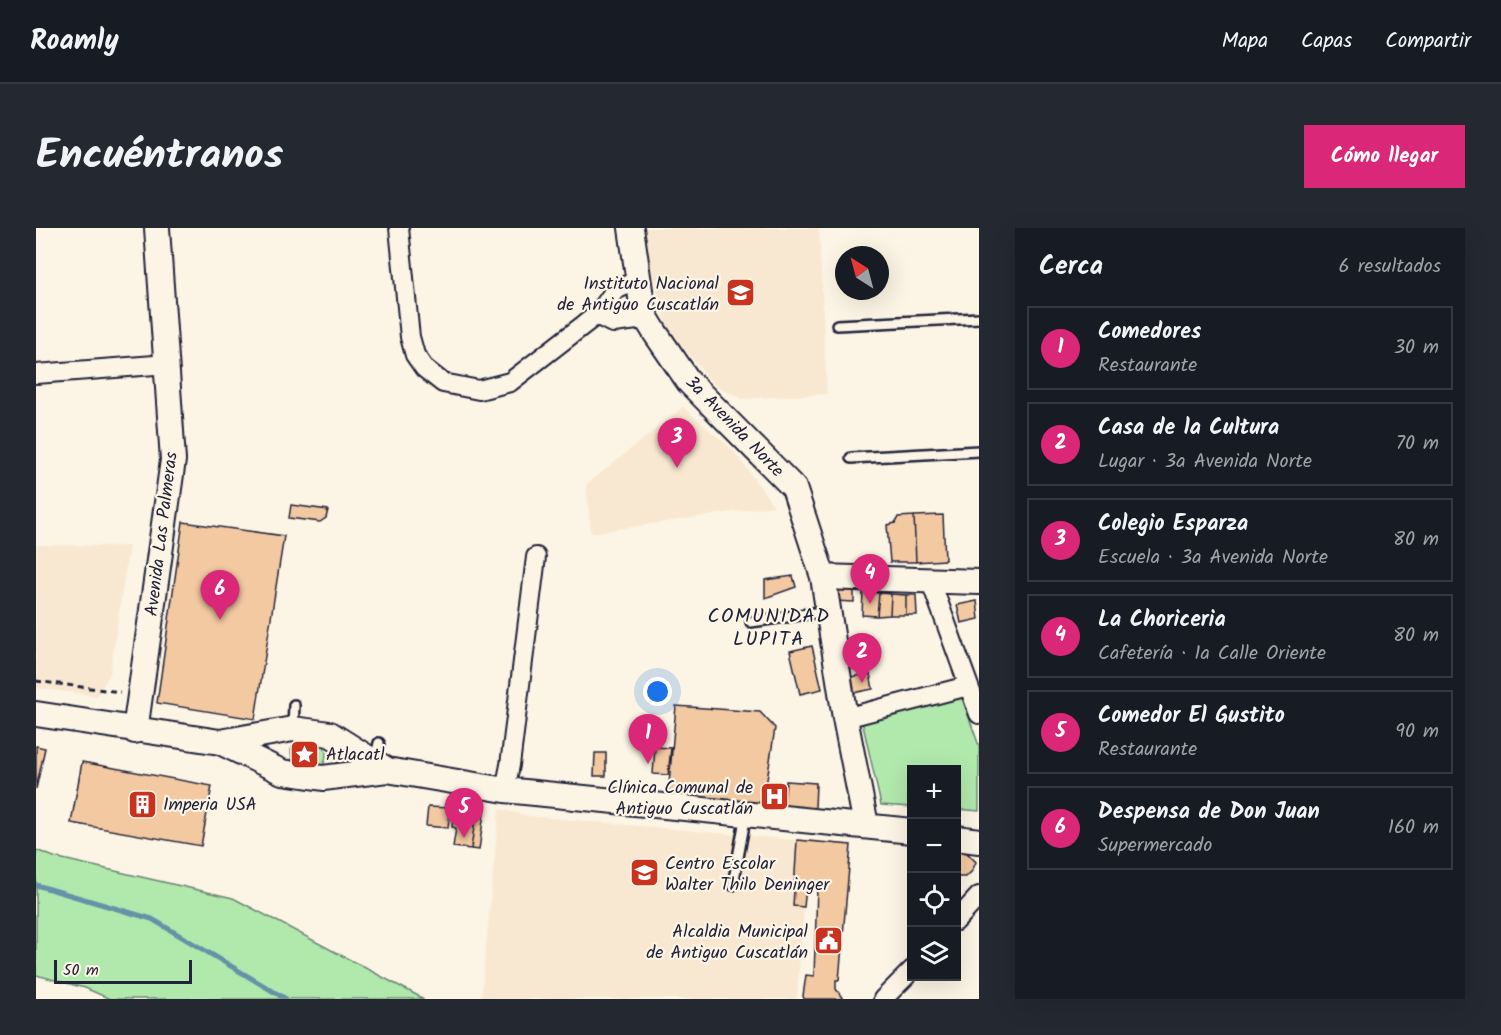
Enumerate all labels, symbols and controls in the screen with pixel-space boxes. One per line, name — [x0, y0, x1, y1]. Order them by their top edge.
text: Roamly — [30, 19, 119, 64]
text: Mapa — [1222, 25, 1268, 58]
text: Capas — [1301, 25, 1352, 58]
text: Compartir — [1385, 25, 1471, 58]
text: Encuéntranos — [36, 123, 283, 190]
button: Cómo llegar — [1304, 125, 1465, 188]
north arrow — [835, 246, 889, 300]
text: Cerca — [1039, 246, 1103, 288]
text: 6 resultados — [1339, 251, 1441, 283]
place label: Instituto Nacional de Antiguo Cuscatlán — [557, 270, 720, 320]
school or university icon: Instituto Nacional de Antiguo Cuscatlán — [724, 277, 756, 309]
text: Comedores — [1098, 315, 1201, 350]
text: 1 — [1057, 332, 1064, 364]
text: 30 m — [1394, 332, 1439, 364]
text: Restaurante — [1098, 350, 1197, 382]
street label: 3a Avenida Norte — [677, 369, 790, 485]
text: Casa de la Cultura — [1098, 411, 1279, 446]
pin: 3 — [658, 418, 696, 468]
text: 2 — [1055, 428, 1066, 460]
text: 70 m — [1396, 428, 1439, 460]
text: Lugar · 3a Avenida Norte — [1098, 446, 1312, 478]
street label: Avenida Las Palmeras — [138, 450, 187, 618]
text: Colegio Esparza — [1098, 507, 1248, 542]
text: 3 — [1055, 524, 1066, 556]
text: 80 m — [1393, 524, 1439, 556]
text: Escuela · 3a Avenida Norte — [1098, 542, 1328, 574]
pin: 4 — [850, 554, 890, 604]
pin: 6 — [200, 570, 240, 620]
district label: COMUNIDAD LUPITA — [707, 601, 831, 656]
text: La Choriceria — [1098, 603, 1226, 638]
text: 4 — [1055, 620, 1066, 652]
text: 80 m — [1393, 620, 1439, 652]
pin: 2 — [842, 634, 882, 683]
text: Cafetería · 1a Calle Oriente — [1098, 638, 1326, 670]
your location — [643, 677, 672, 706]
text: Comedor El Gustito — [1098, 699, 1285, 734]
pin: 1 — [628, 714, 668, 764]
text: 5 — [1055, 716, 1066, 748]
text: 90 m — [1395, 716, 1439, 748]
text: Restaurante — [1098, 734, 1197, 766]
place icon: Atlacatl — [289, 738, 321, 770]
place label: Atlacatl — [326, 741, 385, 770]
map controls — [907, 765, 961, 981]
button: + — [907, 765, 961, 819]
place label: Clínica Comunal de Antiguo Cuscatlán — [607, 774, 753, 824]
hospital icon: Clínica Comunal de Antiguo Cuscatlán — [758, 781, 790, 813]
building icon: Imperia USA — [126, 788, 158, 820]
pin: 5 — [444, 788, 484, 838]
place label: Imperia USA — [163, 791, 257, 820]
text: Despensa de Don Juan — [1098, 795, 1320, 830]
text: 6 — [1055, 812, 1066, 844]
text: 160 m — [1388, 812, 1439, 844]
button: − — [907, 819, 961, 873]
text: Supermercado — [1098, 830, 1212, 862]
place label: Centro Escolar Walter Thilo Deninger — [665, 850, 830, 900]
school or university icon: Centro Escolar Walter Thilo Deninger — [628, 857, 660, 889]
button: locate — [907, 873, 961, 927]
place label: Alcaldia Municipal de Antiguo Cuscatlán — [646, 918, 809, 968]
public building icon: Alcaldia Municipal de Antiguo Cuscatlán — [813, 925, 845, 957]
button: layers — [907, 927, 961, 981]
scale bar — [54, 957, 192, 984]
text: 50 m — [63, 958, 99, 983]

